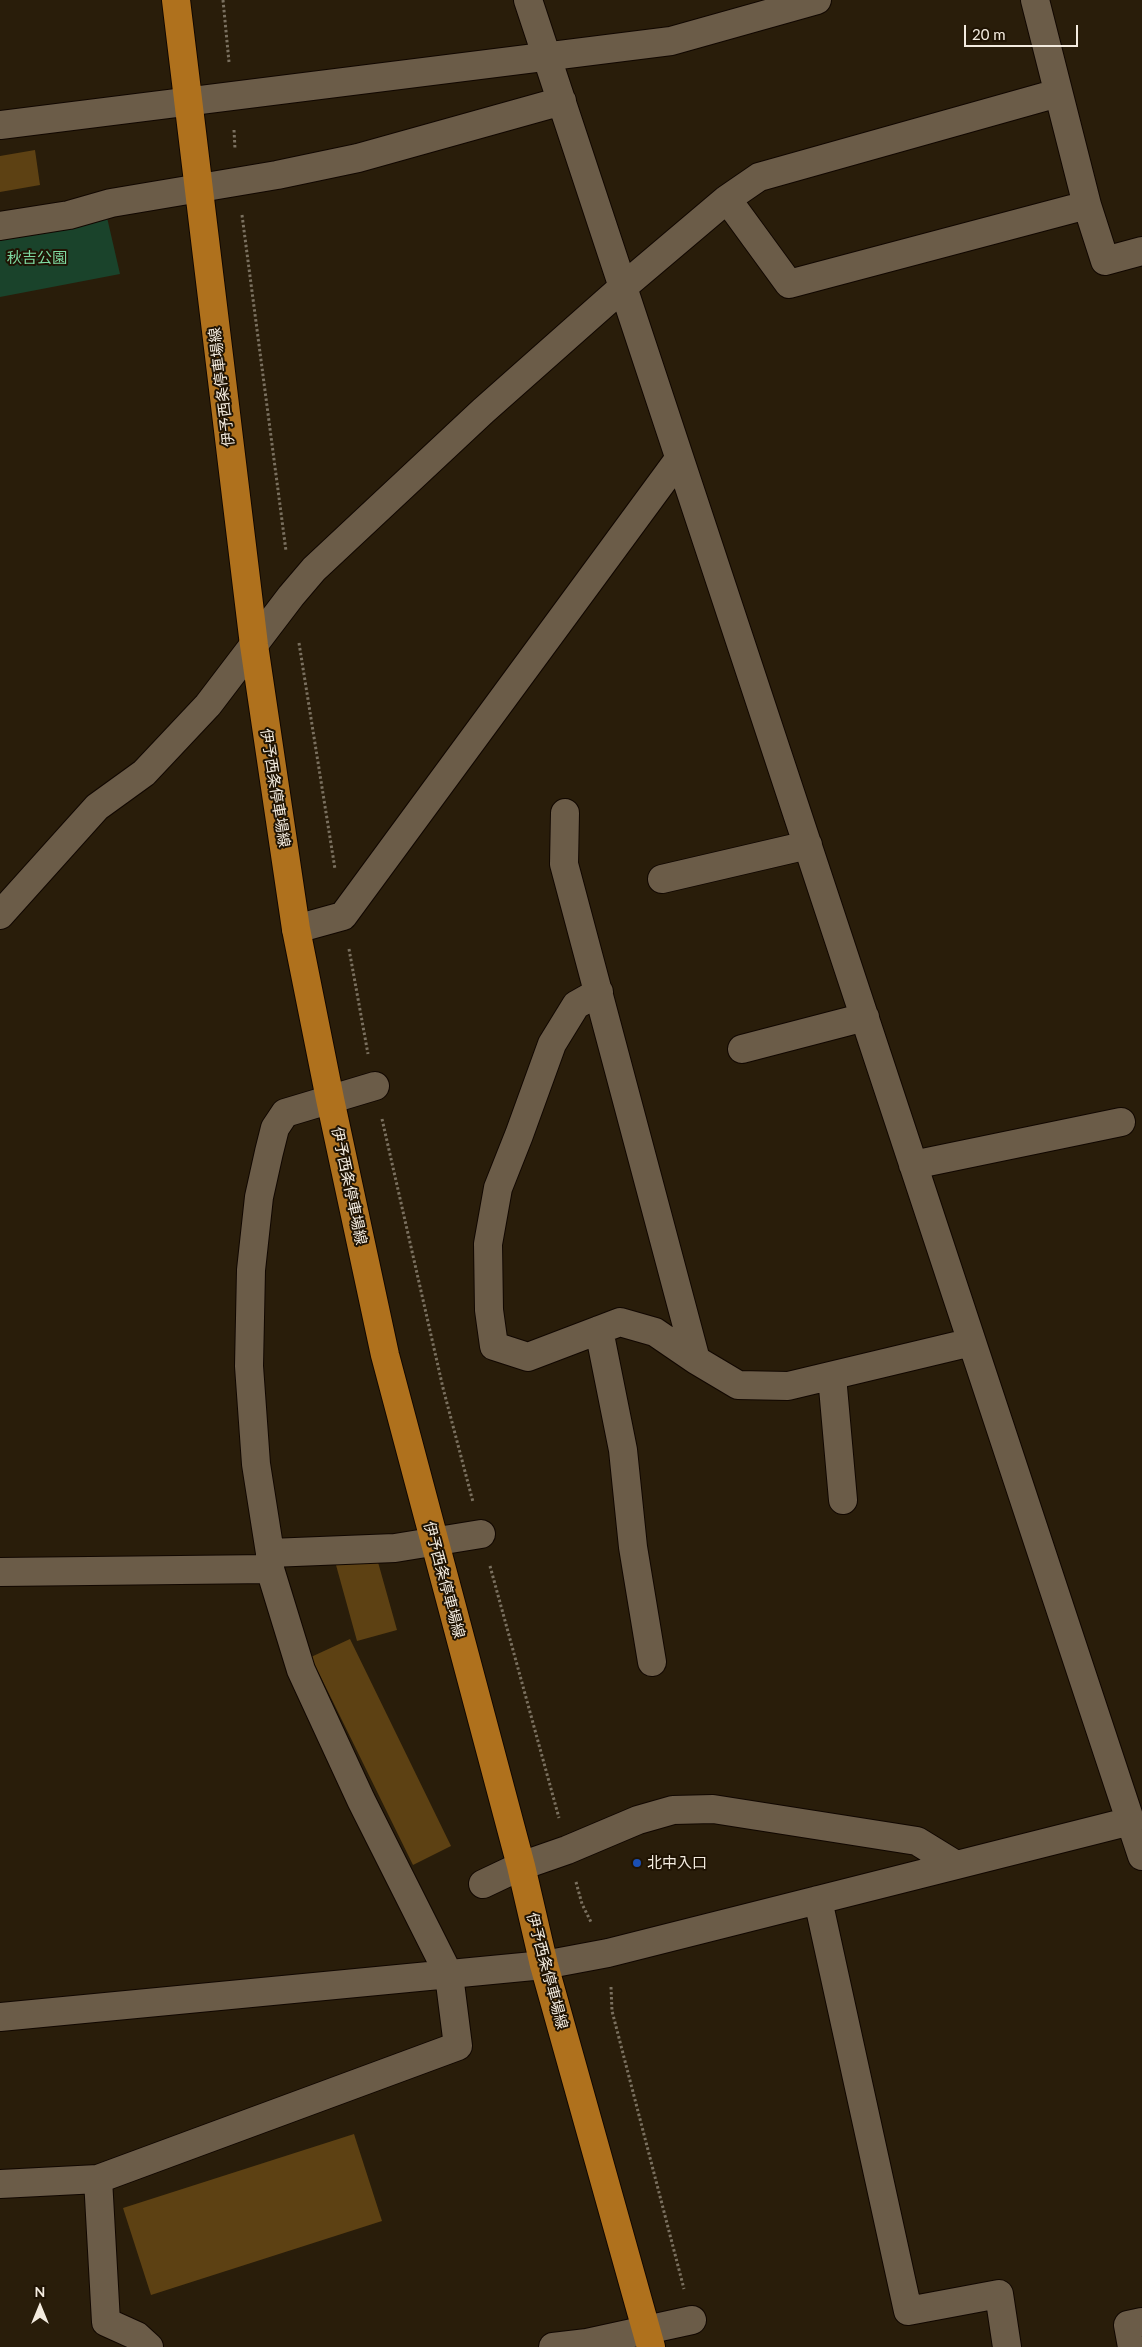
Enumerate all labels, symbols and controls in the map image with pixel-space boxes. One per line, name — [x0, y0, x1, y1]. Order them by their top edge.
scale bar — [967, 15, 1081, 47]
text: 20 m — [972, 25, 1006, 43]
park label: 秋吉公園 — [7, 249, 67, 267]
street label: 伊予西条停車場線 — [206, 326, 238, 448]
street label: 伊予西条停車場線 — [257, 727, 293, 849]
street label: 伊予西条停車場線 — [328, 1125, 370, 1247]
street label: 伊予西条停車場線 — [420, 1520, 468, 1640]
place label: 北中入口 — [647, 1854, 707, 1872]
marker: 北中入口 — [631, 1857, 643, 1869]
street label: 伊予西条停車場線 — [523, 1911, 571, 2031]
north arrow — [15, 2282, 65, 2332]
text: N — [35, 2283, 45, 2300]

